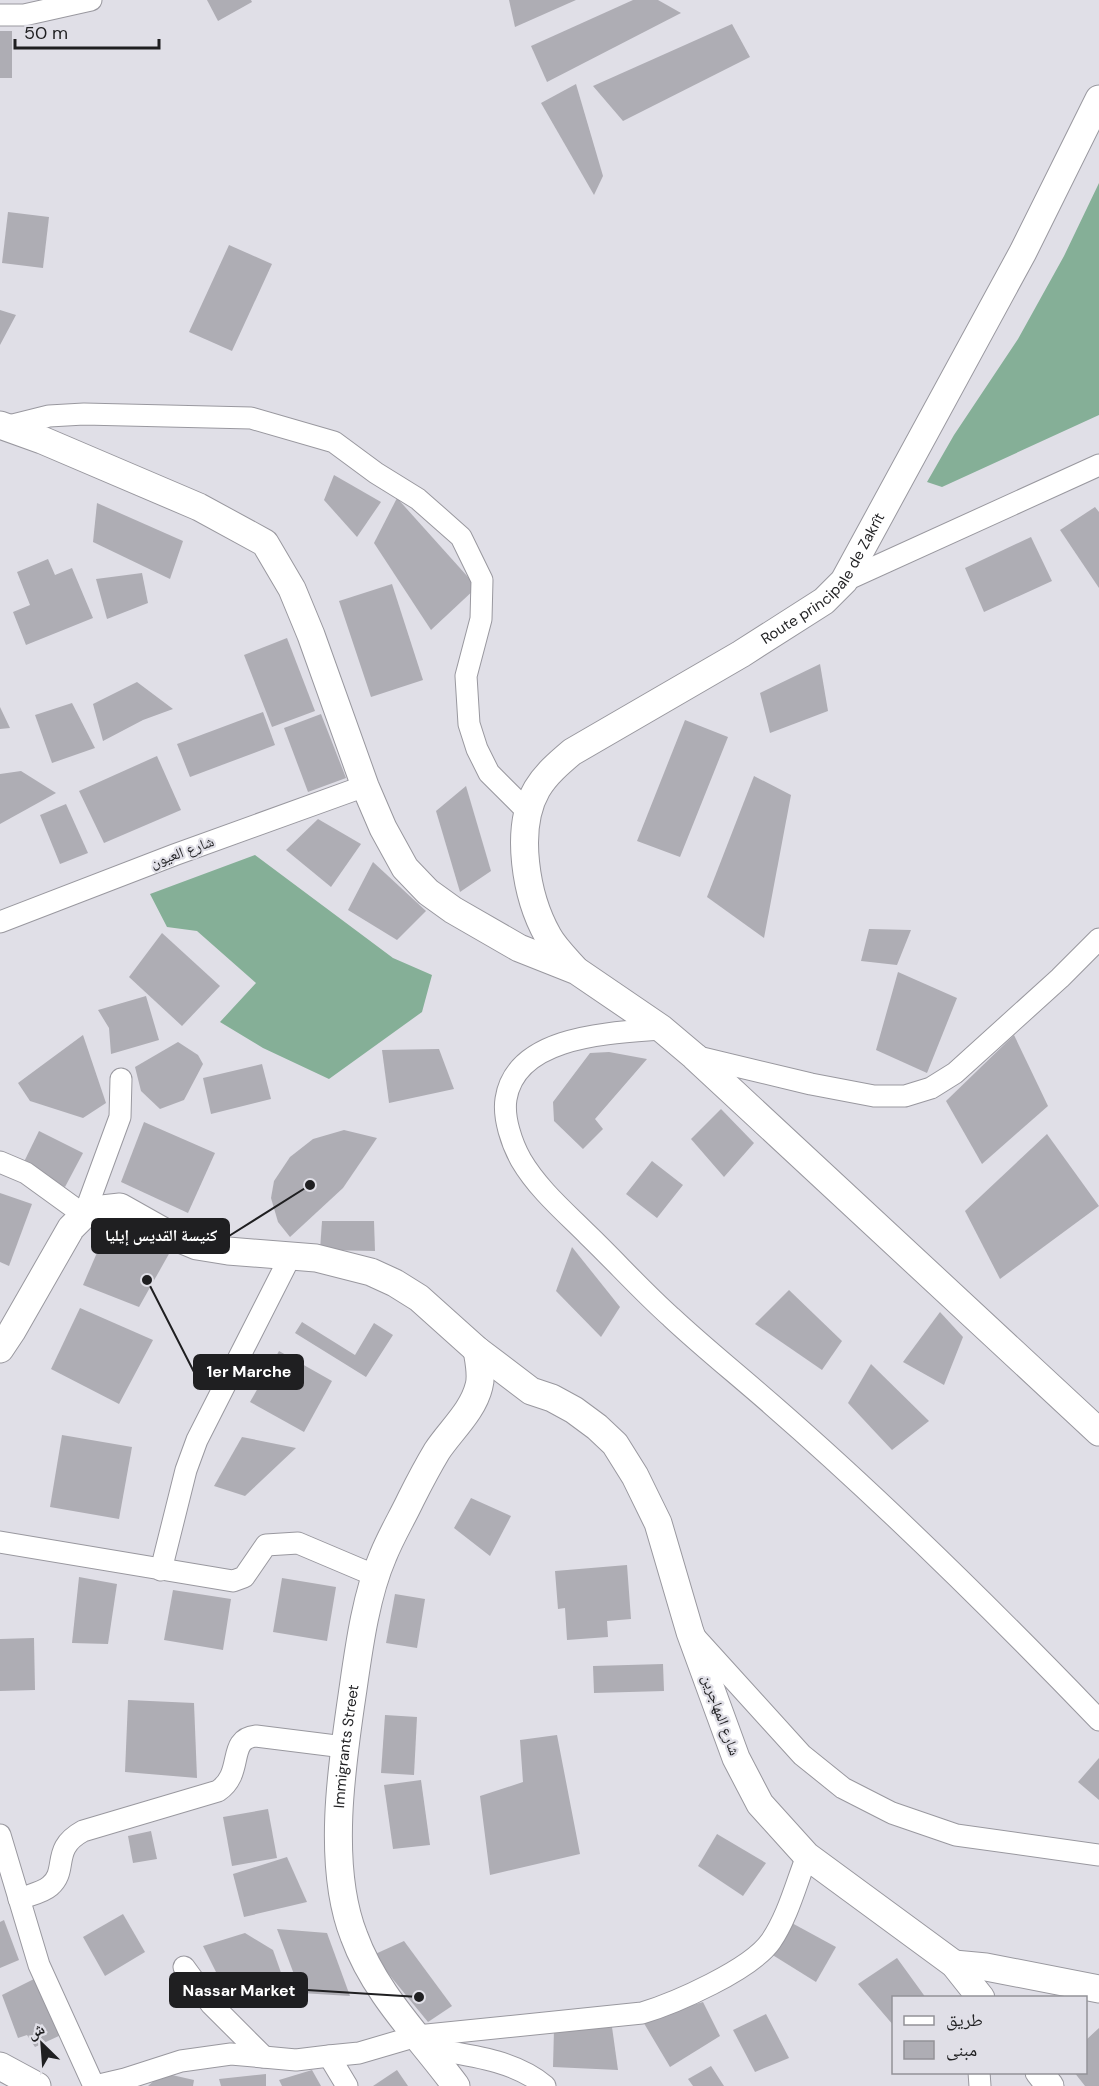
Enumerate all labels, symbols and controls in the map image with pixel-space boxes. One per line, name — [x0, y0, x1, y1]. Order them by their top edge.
scale bar — [15, 12, 159, 50]
text: 50 m — [24, 21, 68, 45]
street label: Route principale de Zakrît — [757, 509, 889, 649]
street label: شارع العيون — [147, 831, 217, 873]
callout: كنيسة القديس إيليا — [92, 1219, 229, 1253]
text: كنيسة القديس إيليا — [105, 1225, 217, 1246]
callout: 1er Marche — [194, 1355, 303, 1389]
text: 1er Marche — [207, 1361, 291, 1382]
street label: شارع المهاجرين — [697, 1672, 745, 1758]
street label: Immigrants Street — [329, 1683, 364, 1809]
callout: Nassar Market — [170, 1973, 307, 2007]
text: Nassar Market — [183, 1980, 296, 2001]
legend — [892, 1996, 1087, 2074]
text: طريق — [946, 2008, 983, 2032]
north arrow — [12, 2014, 72, 2074]
text: ش — [24, 2018, 48, 2044]
text: مبنى — [946, 2038, 977, 2062]

